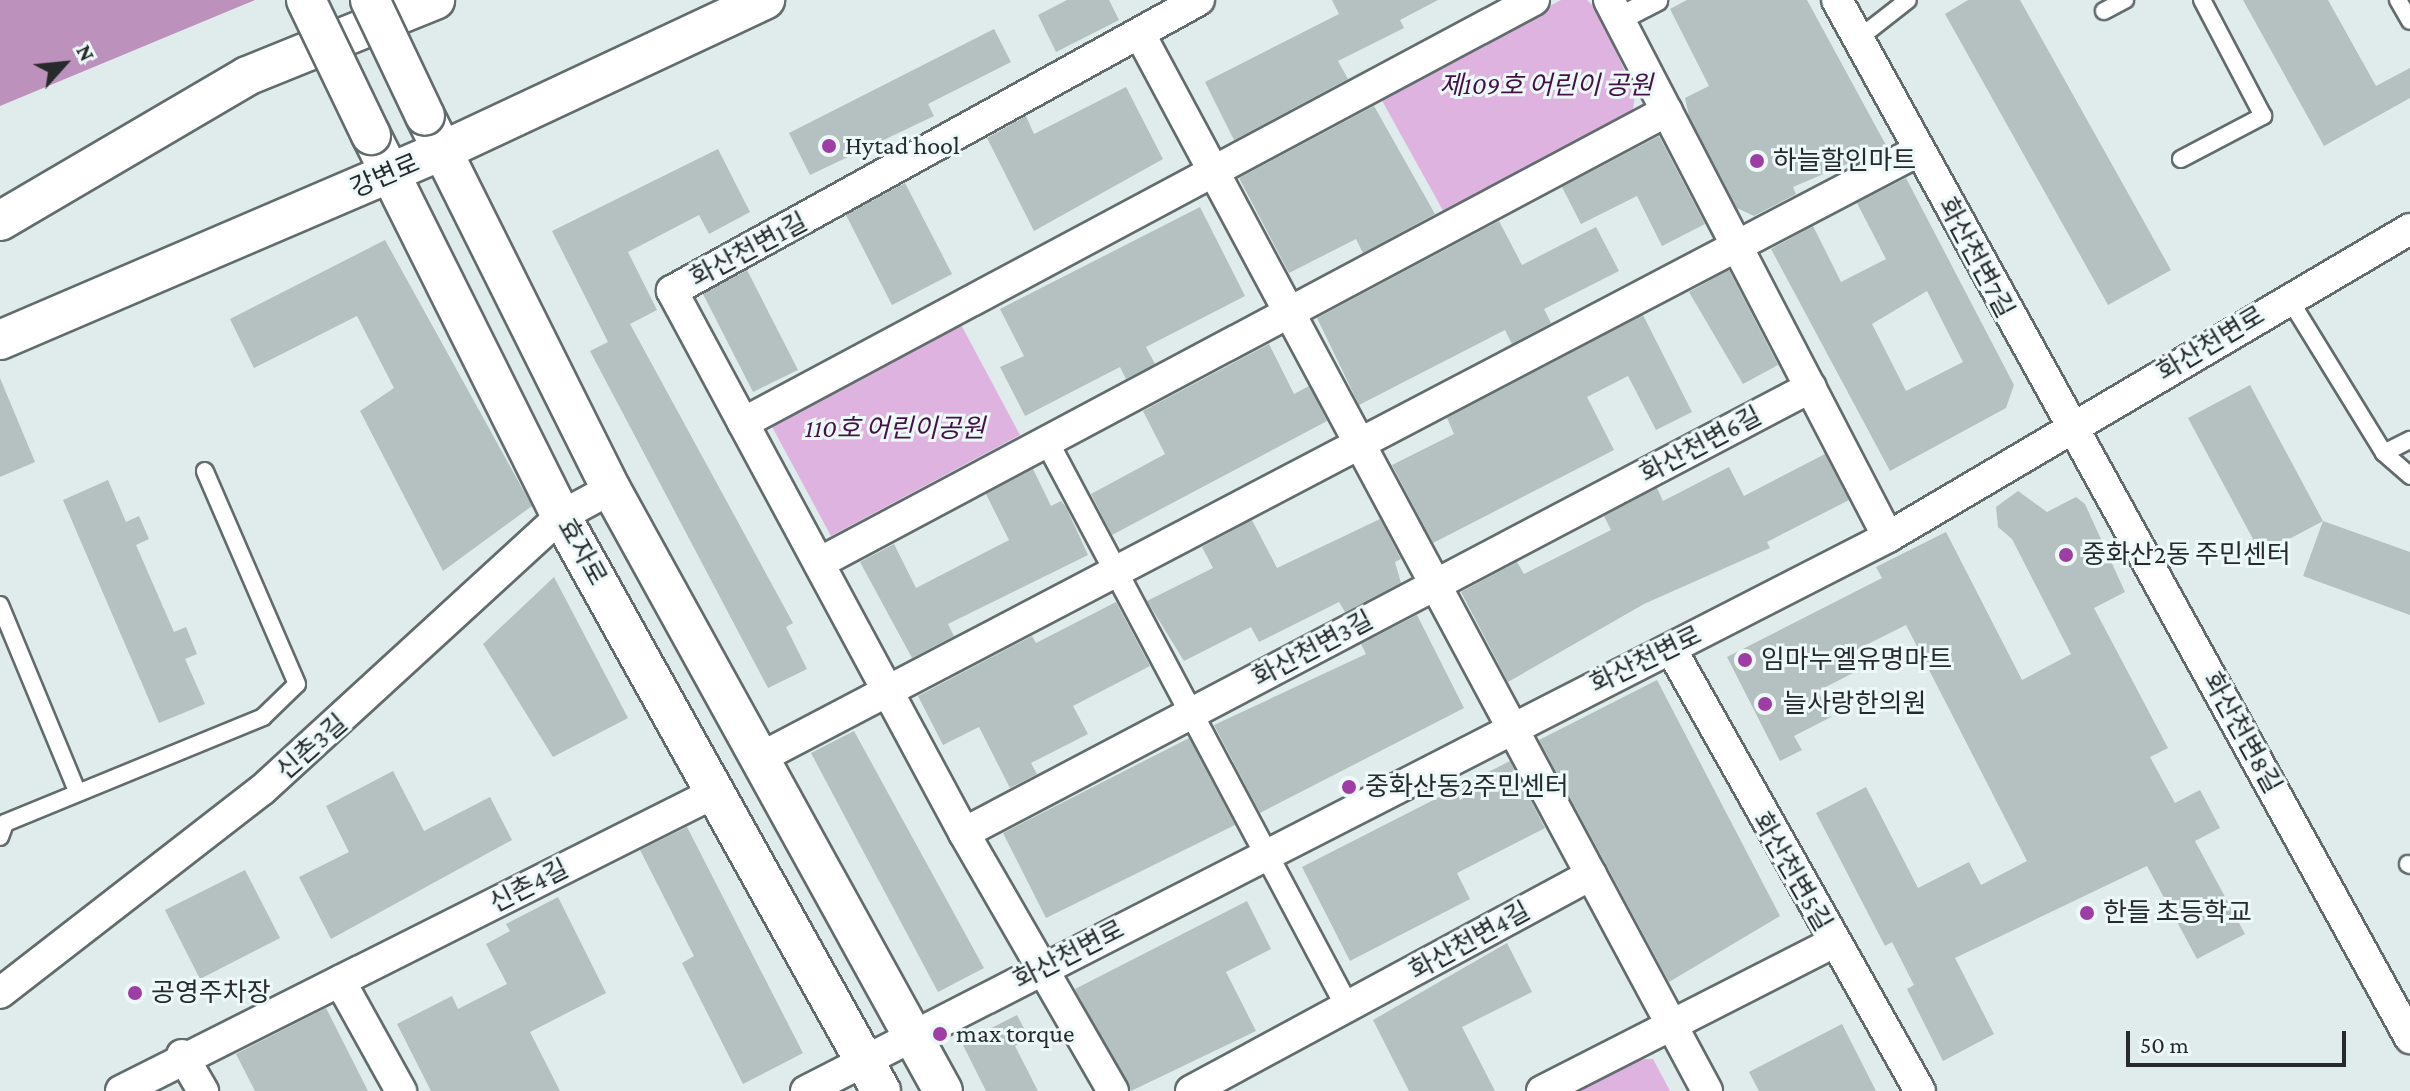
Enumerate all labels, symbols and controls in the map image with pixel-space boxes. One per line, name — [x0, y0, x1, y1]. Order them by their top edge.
north arrow — [24, 24, 104, 104]
text: N — [71, 41, 100, 65]
park label: 제109호 어린이 공원 — [1439, 70, 1653, 102]
place label: Hytad hool — [845, 130, 960, 162]
marker: Hytad hool — [820, 137, 838, 155]
place label: 하늘할인마트 — [1773, 145, 1917, 177]
street label: 강변로 — [346, 148, 424, 204]
marker: 하늘할인마트 — [1748, 152, 1766, 170]
street label: 화산천변7길 — [1931, 193, 2021, 323]
street label: 화산천변1길 — [685, 206, 813, 294]
street label: 화산천변로 — [2152, 300, 2270, 388]
street label: 화산천변6길 — [1635, 400, 1767, 490]
park label: 110호 어린이공원 — [805, 413, 985, 445]
street label: 효자로 — [551, 513, 613, 591]
place label: 중화산2동 주민센터 — [2082, 539, 2291, 571]
marker: 중화산2동 주민센터 — [2057, 546, 2075, 564]
street label: 화산천변3길 — [1247, 604, 1379, 694]
street label: 화산천변로 — [1585, 620, 1707, 700]
place label: 임마누엘유명마트 — [1761, 644, 1952, 676]
marker: 임마누엘유명마트 — [1736, 651, 1754, 669]
street label: 화산천변8길 — [2196, 667, 2288, 799]
place label: 늘사랑한의원 — [1783, 688, 1927, 720]
marker: 늘사랑한의원 — [1754, 693, 1776, 715]
street label: 신촌3길 — [270, 708, 354, 786]
place label: 중화산동2주민센터 — [1365, 771, 1569, 803]
marker: 중화산동2주민센터 — [1340, 778, 1358, 796]
street label: 화산천변5길 — [1746, 807, 1838, 937]
street label: 신촌4길 — [484, 853, 574, 919]
street label: 화산천변4길 — [1404, 895, 1536, 987]
place label: 한들 초등학교 — [2103, 897, 2251, 929]
marker: 한들 초등학교 — [2078, 904, 2096, 922]
street label: 화산천변로 — [1009, 914, 1129, 996]
place label: 공영주차장 — [151, 977, 271, 1009]
marker: 공영주차장 — [126, 984, 144, 1002]
scale bar — [2130, 1015, 2350, 1065]
place label: max torque — [956, 1018, 1075, 1050]
marker: max torque — [931, 1025, 949, 1043]
text: 50 m — [2140, 1031, 2189, 1058]

